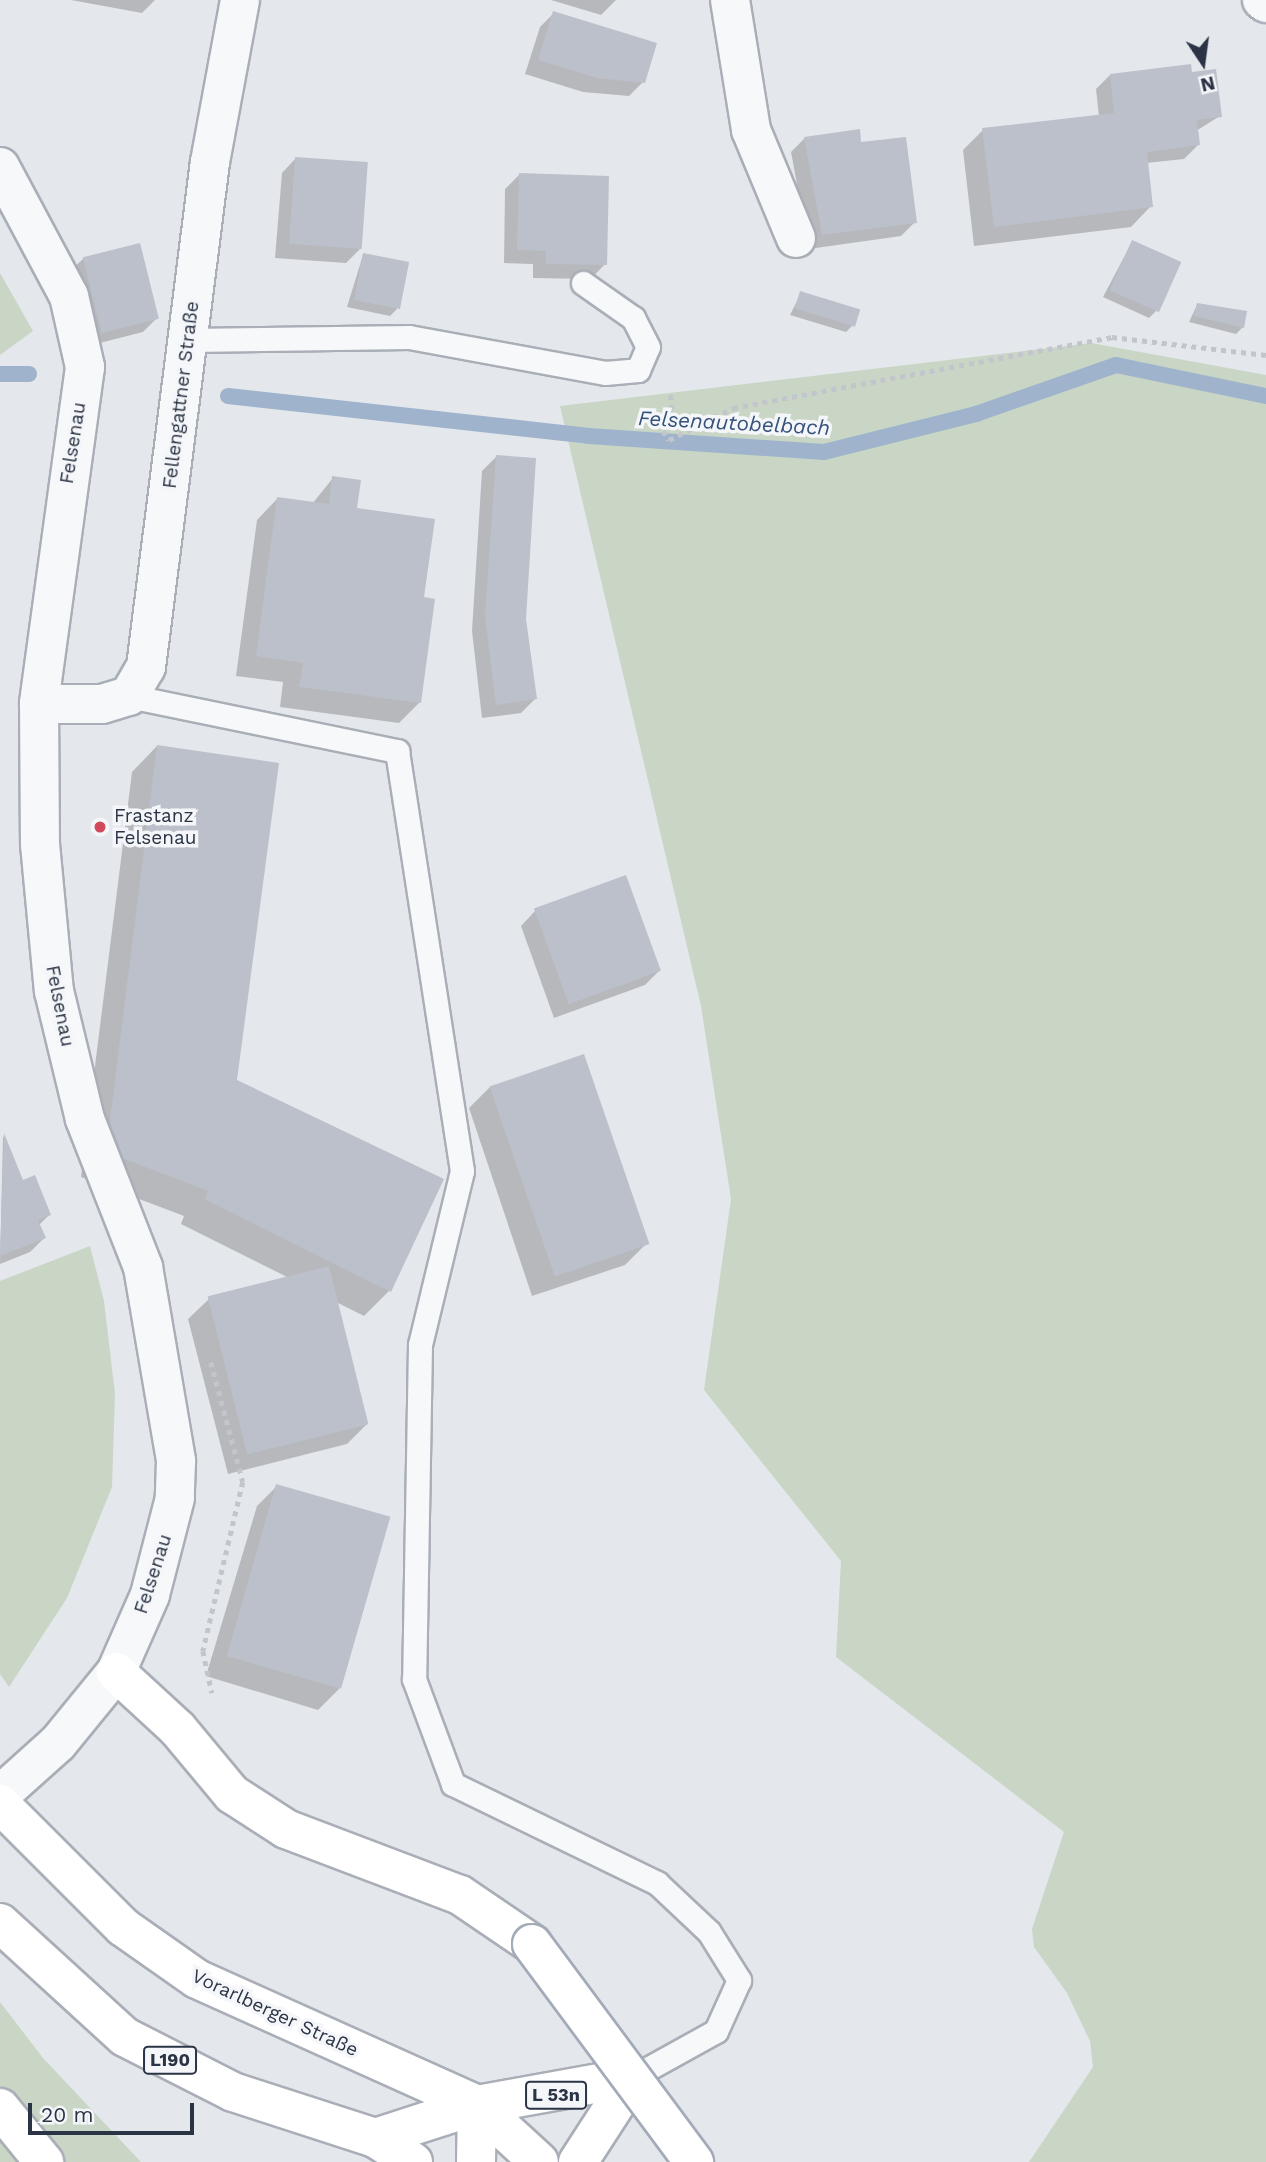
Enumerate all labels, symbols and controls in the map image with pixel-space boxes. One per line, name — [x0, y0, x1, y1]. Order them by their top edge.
north arrow — [1168, 28, 1238, 98]
text: N — [1198, 71, 1217, 97]
street label: Fellengattner Straße — [158, 300, 204, 490]
street label: Felsenau — [55, 400, 91, 486]
water label: Felsenautobelbach — [637, 405, 831, 441]
place label: Frastanz Felsenau — [114, 805, 197, 849]
marker: Frastanz Felsenau — [92, 819, 108, 835]
street label: Felsenau — [41, 963, 79, 1049]
street label: Felsenau — [129, 1531, 177, 1617]
street label: Vorarlberger Straße — [188, 1964, 362, 2062]
road number: L190 — [142, 2046, 198, 2074]
road number: L 53n — [524, 2080, 588, 2110]
scale bar — [32, 2088, 198, 2132]
text: 20 m — [41, 2102, 93, 2127]

